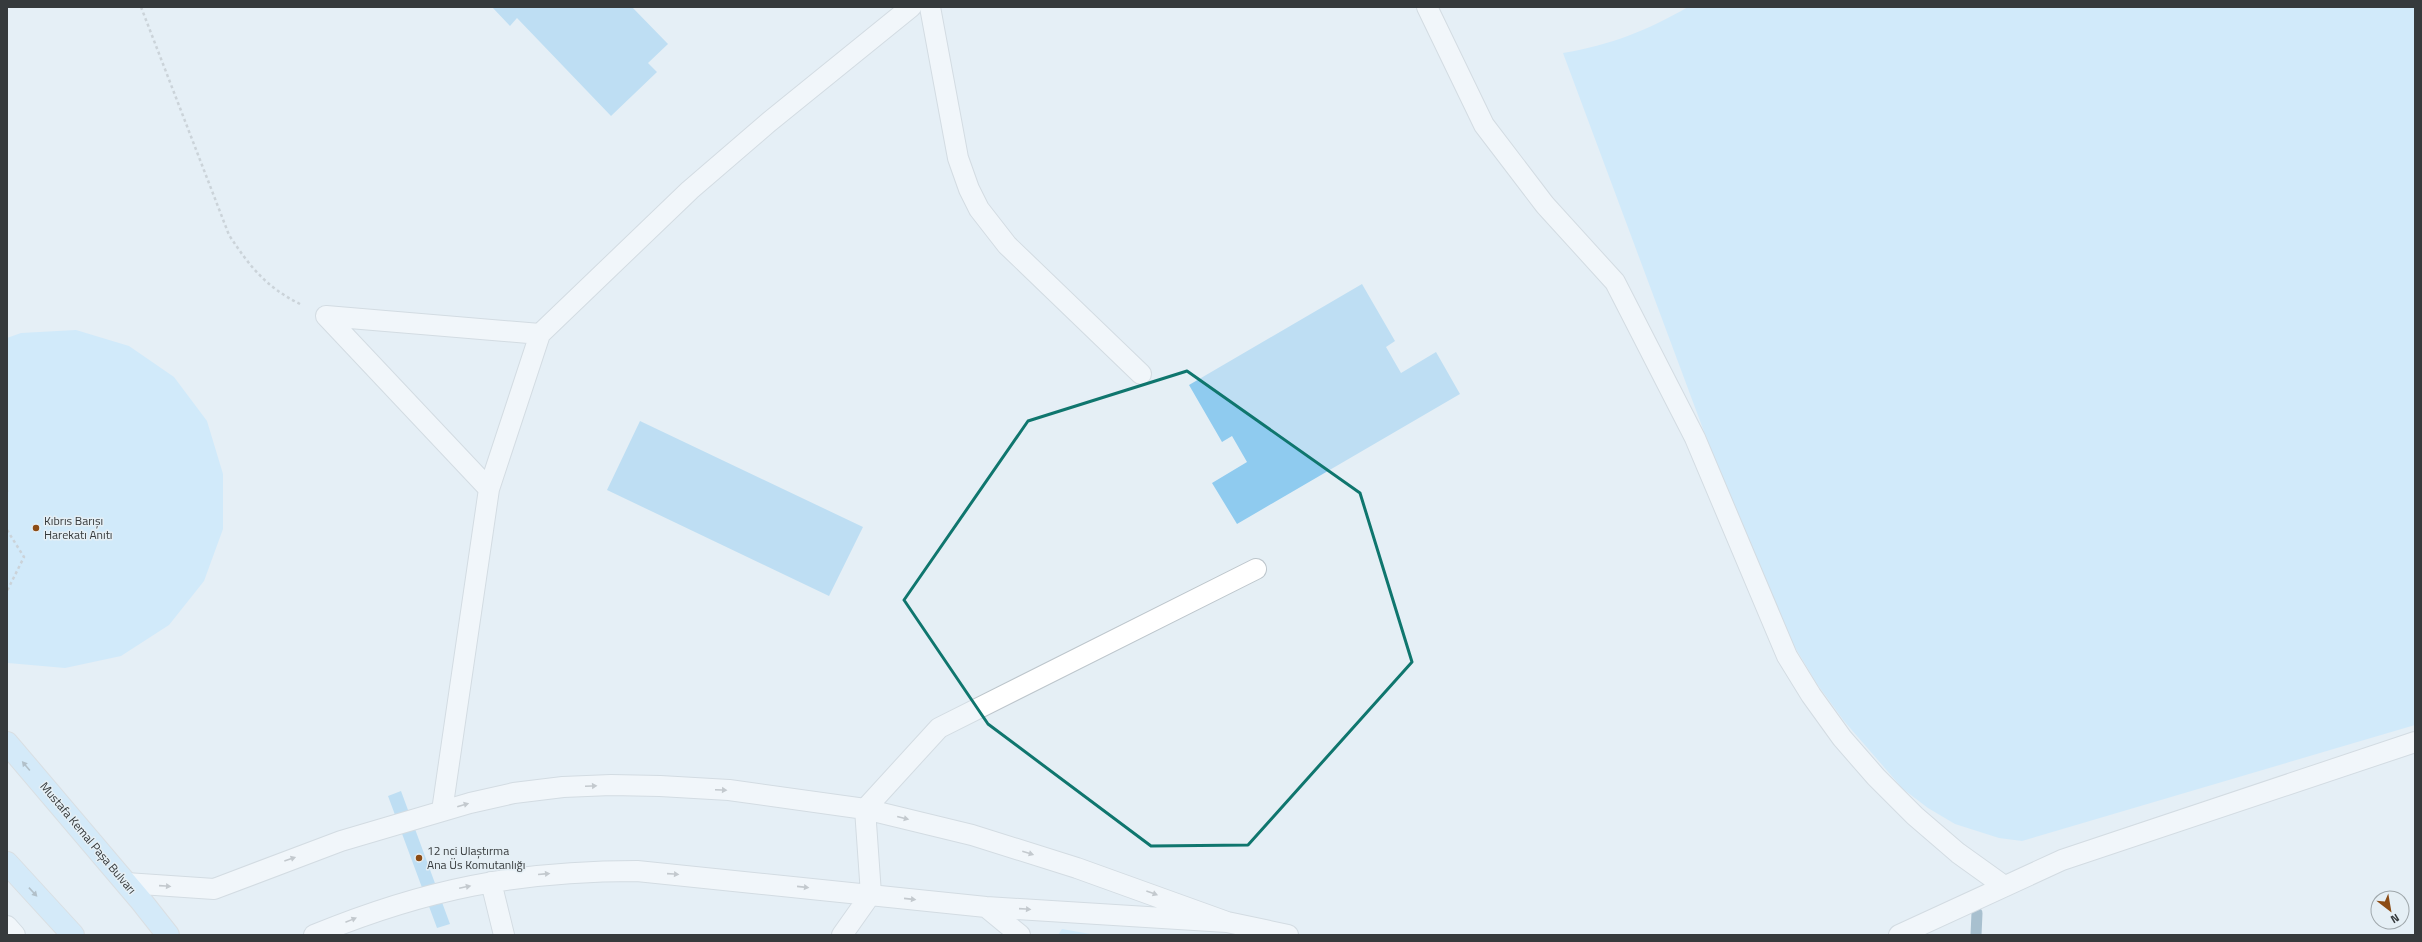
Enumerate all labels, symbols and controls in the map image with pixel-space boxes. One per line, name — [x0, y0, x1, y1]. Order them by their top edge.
place label: Kıbrıs Barışı Harekatı Anıtı — [44, 511, 112, 544]
marker: Kıbrıs Barışı Harekatı Anıtı — [31, 523, 41, 533]
one-way arrow — [22, 760, 31, 771]
street label: Mustafa Kemal Paşa Bulvarı — [36, 777, 141, 898]
one-way arrow — [585, 782, 597, 789]
one-way arrow — [715, 786, 727, 793]
one-way arrow — [457, 802, 469, 808]
one-way arrow — [897, 815, 909, 821]
place label: 12 nci Ulaştırma Ana Üs Komutanlığı — [427, 841, 525, 874]
one-way arrow — [1023, 850, 1035, 856]
marker: 12 nci Ulaştırma Ana Üs Komutanlığı — [414, 853, 424, 863]
one-way arrow — [284, 856, 296, 862]
one-way arrow — [667, 870, 679, 877]
one-way arrow — [538, 871, 550, 878]
one-way arrow — [159, 882, 171, 889]
one-way arrow — [459, 883, 471, 889]
one-way arrow — [797, 884, 809, 890]
one-way arrow — [29, 887, 38, 897]
north arrow — [2370, 890, 2410, 930]
one-way arrow — [1146, 891, 1158, 897]
one-way arrow — [904, 895, 916, 902]
one-way arrow — [1019, 906, 1031, 913]
text: N — [2388, 910, 2403, 927]
one-way arrow — [345, 917, 357, 923]

